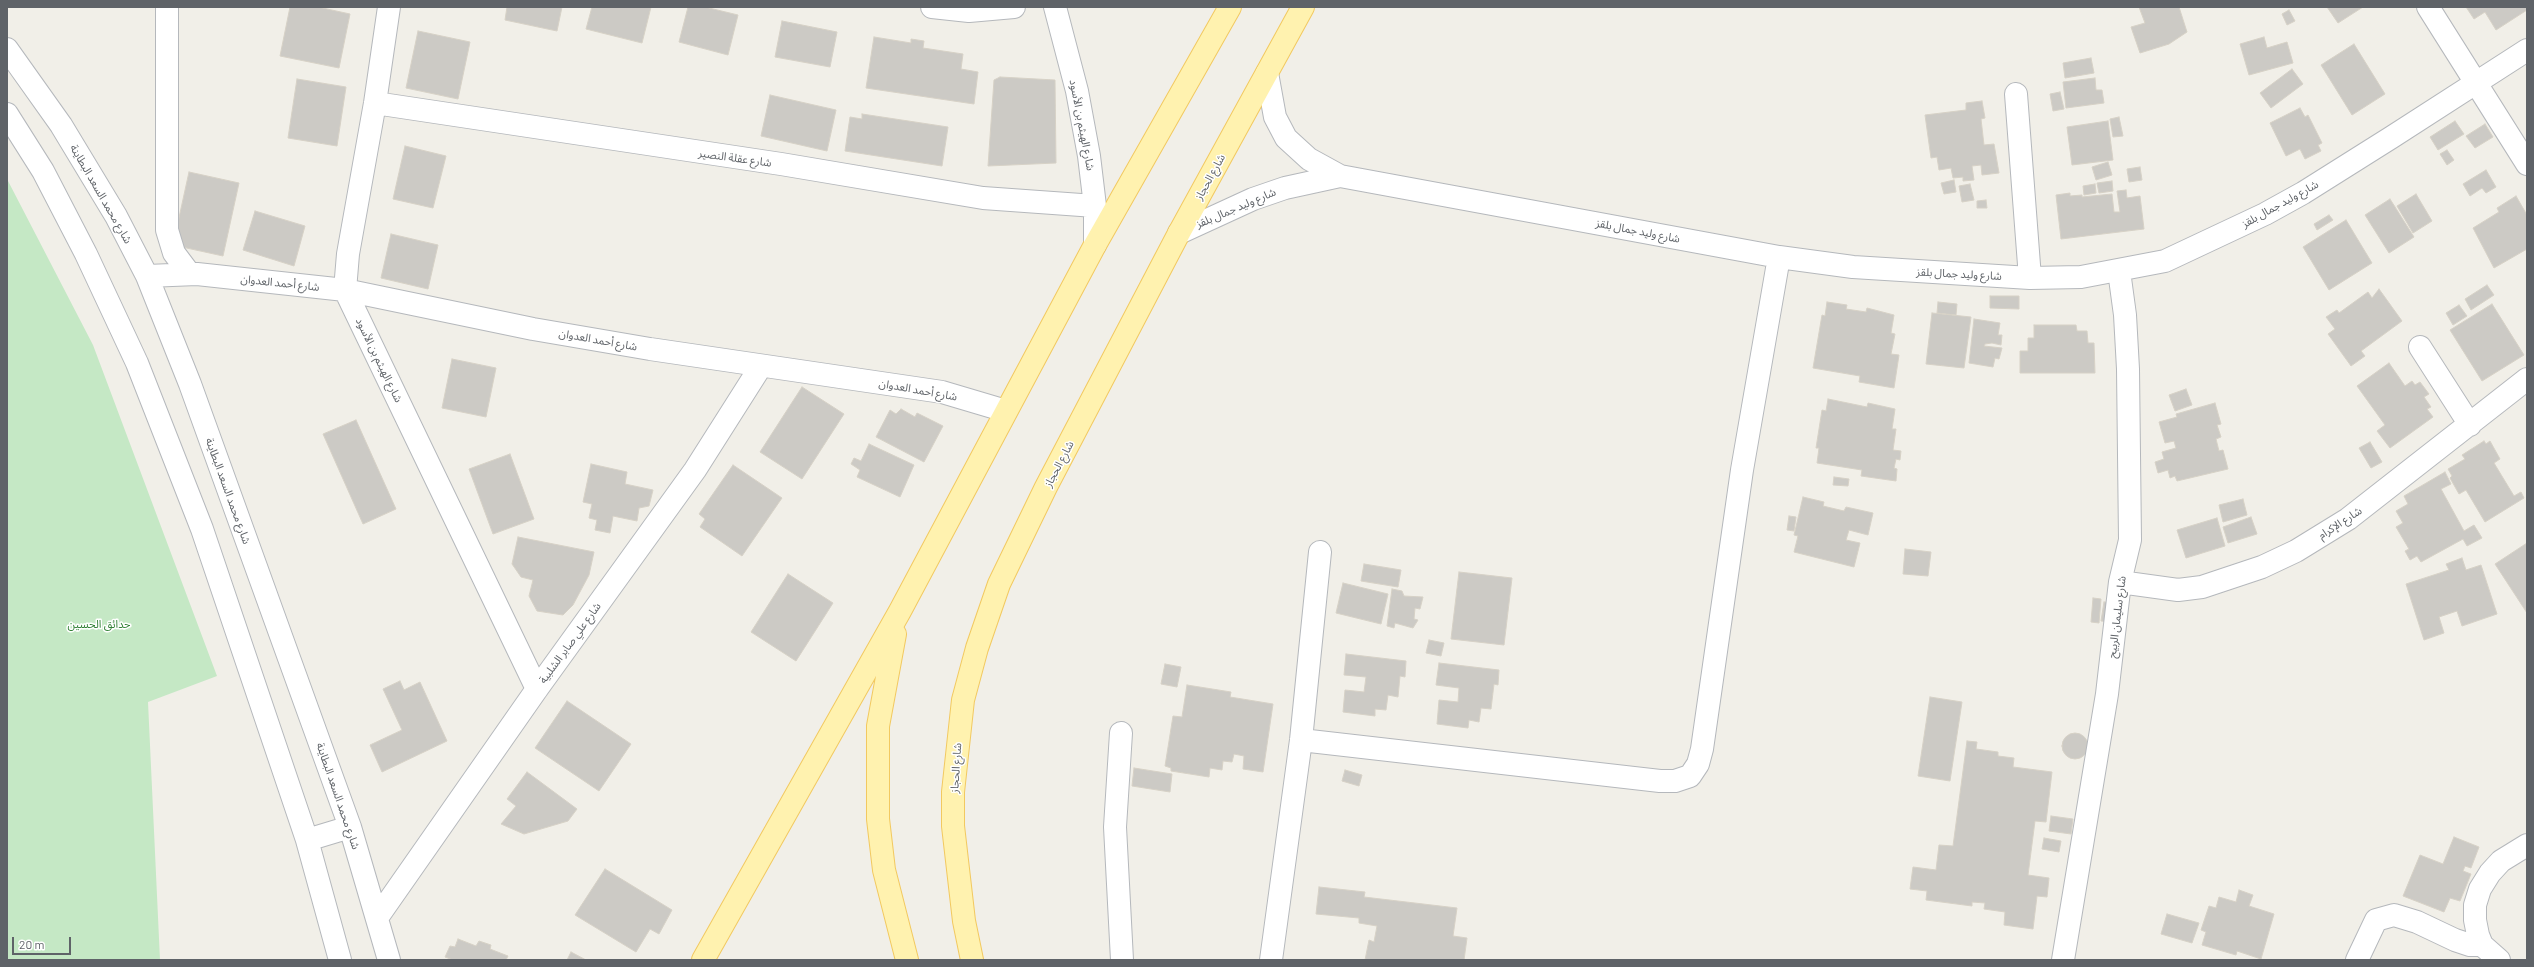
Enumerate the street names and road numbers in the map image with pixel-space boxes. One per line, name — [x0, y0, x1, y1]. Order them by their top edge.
street label: شارع الهيثم بن الأسود — [1067, 78, 1097, 172]
street label: شارع محمد السعد البطاينة — [67, 142, 135, 246]
street label: شارع عقلة النصير — [698, 146, 772, 170]
street label: شارع الحجاز — [1192, 152, 1228, 202]
street label: شارع وليد جمال بلقز — [2239, 177, 2321, 231]
street label: شارع وليد جمال بلقز — [1194, 185, 1278, 231]
street label: شارع وليد جمال بلقز — [1595, 216, 1681, 246]
street label: شارع وليد جمال بلقز — [1916, 265, 2002, 283]
street label: شارع أحمد العدوان — [240, 272, 320, 294]
street label: شارع الهيثم بن الأسود — [353, 316, 405, 404]
street label: شارع أحمد العدوان — [558, 327, 638, 353]
street label: شارع أحمد العدوان — [878, 377, 958, 403]
street label: شارع محمد السعد البطاينة — [203, 436, 253, 546]
street label: شارع الحجاز — [1041, 439, 1077, 489]
street label: شارع الإكرام — [2316, 504, 2364, 542]
street label: شارع سليمان الربيح — [2105, 575, 2129, 659]
street label: شارع علي صابر الشلبية — [536, 600, 604, 686]
street label: شارع محمد السعد البطاينة — [314, 741, 362, 851]
street label: شارع الحجاز — [948, 742, 964, 794]

